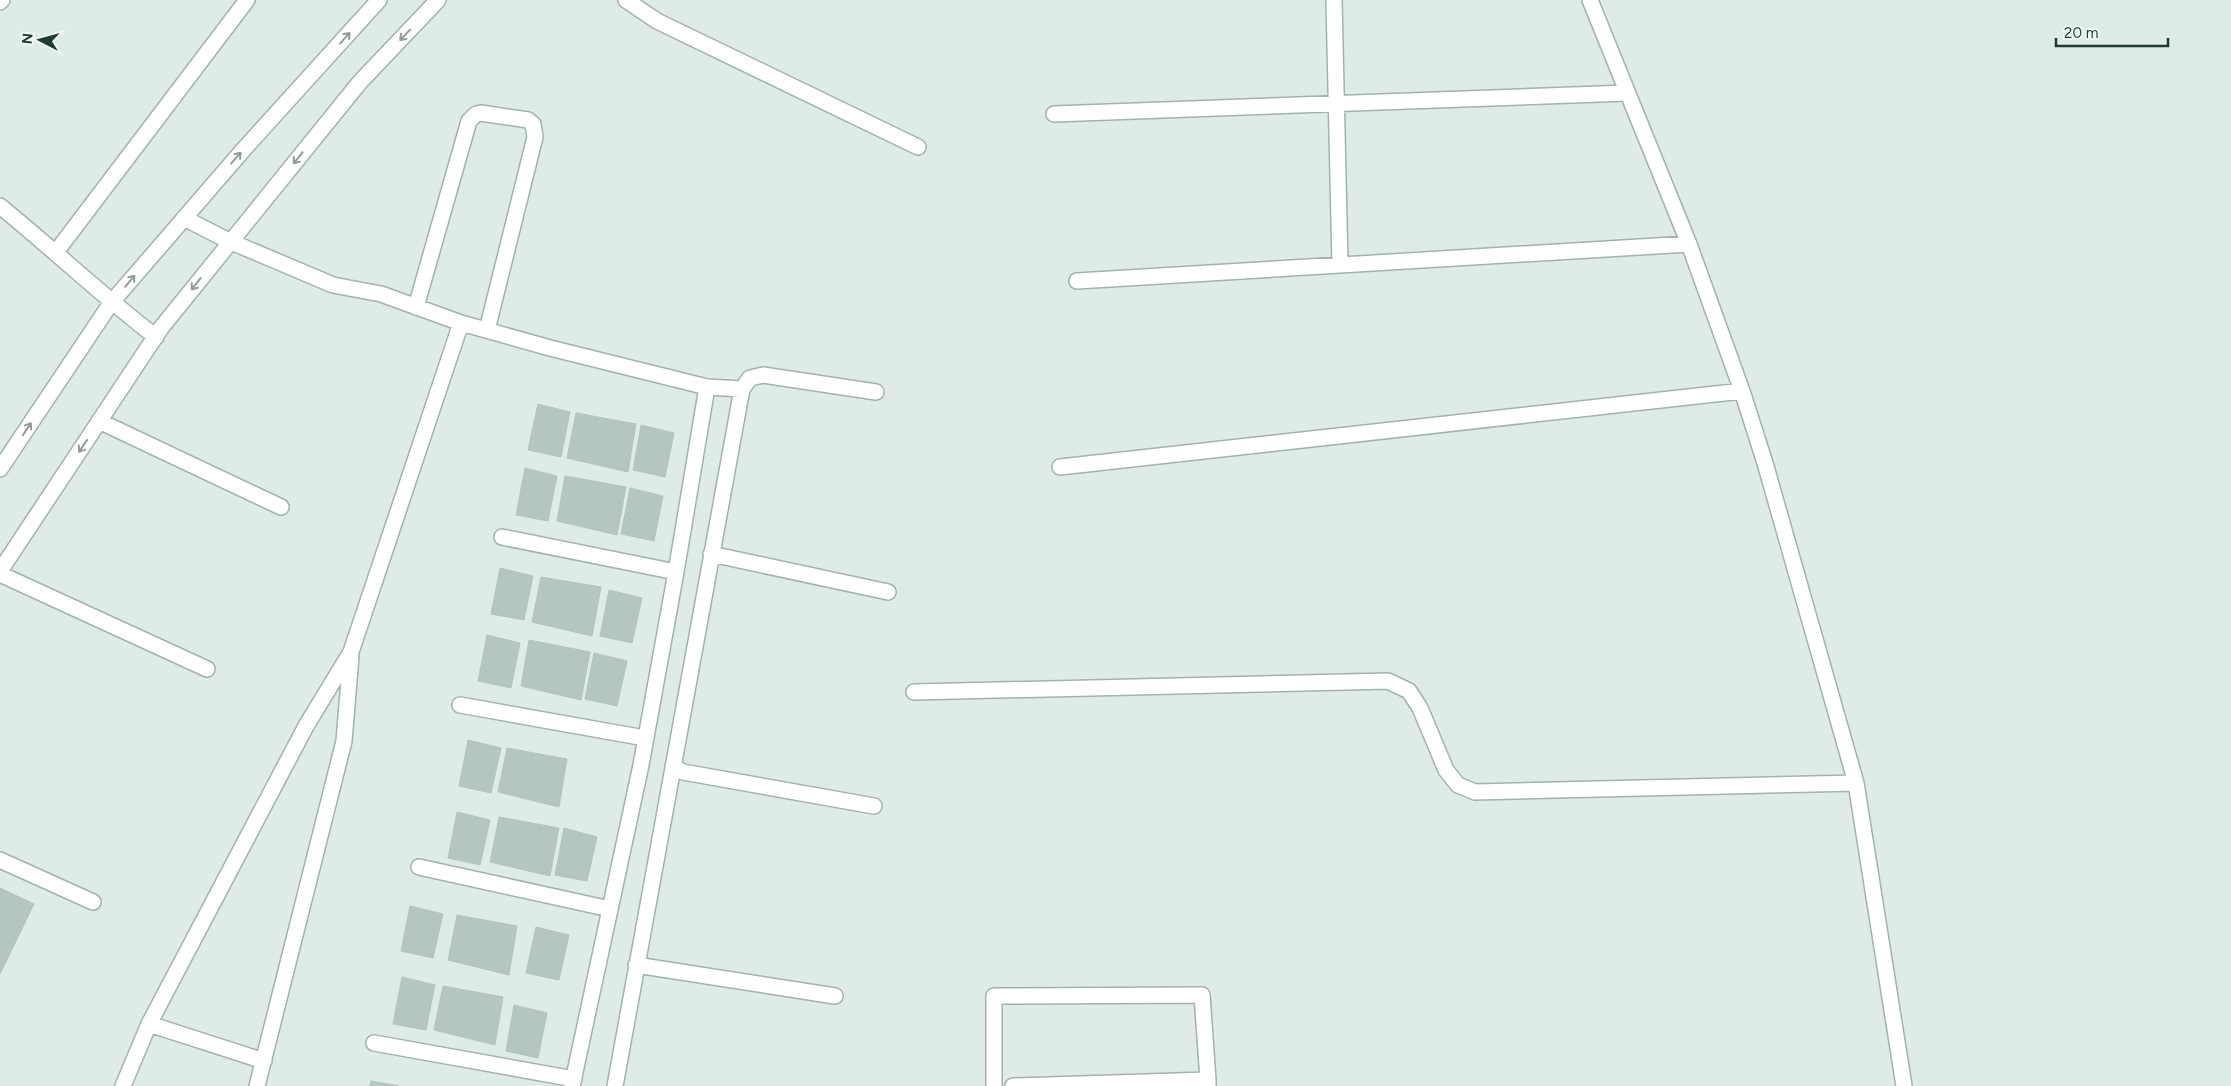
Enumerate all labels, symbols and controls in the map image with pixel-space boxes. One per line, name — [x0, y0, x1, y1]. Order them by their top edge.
north arrow — [15, 15, 65, 65]
scale bar — [2056, 15, 2168, 47]
text: 20 m — [2064, 24, 2098, 42]
one-way arrow — [399, 29, 411, 42]
one-way arrow — [339, 31, 351, 44]
text: N — [19, 32, 37, 45]
one-way arrow — [293, 151, 304, 164]
one-way arrow — [230, 152, 242, 165]
one-way arrow — [124, 275, 135, 288]
one-way arrow — [190, 277, 201, 290]
one-way arrow — [22, 422, 32, 436]
one-way arrow — [78, 439, 88, 453]

